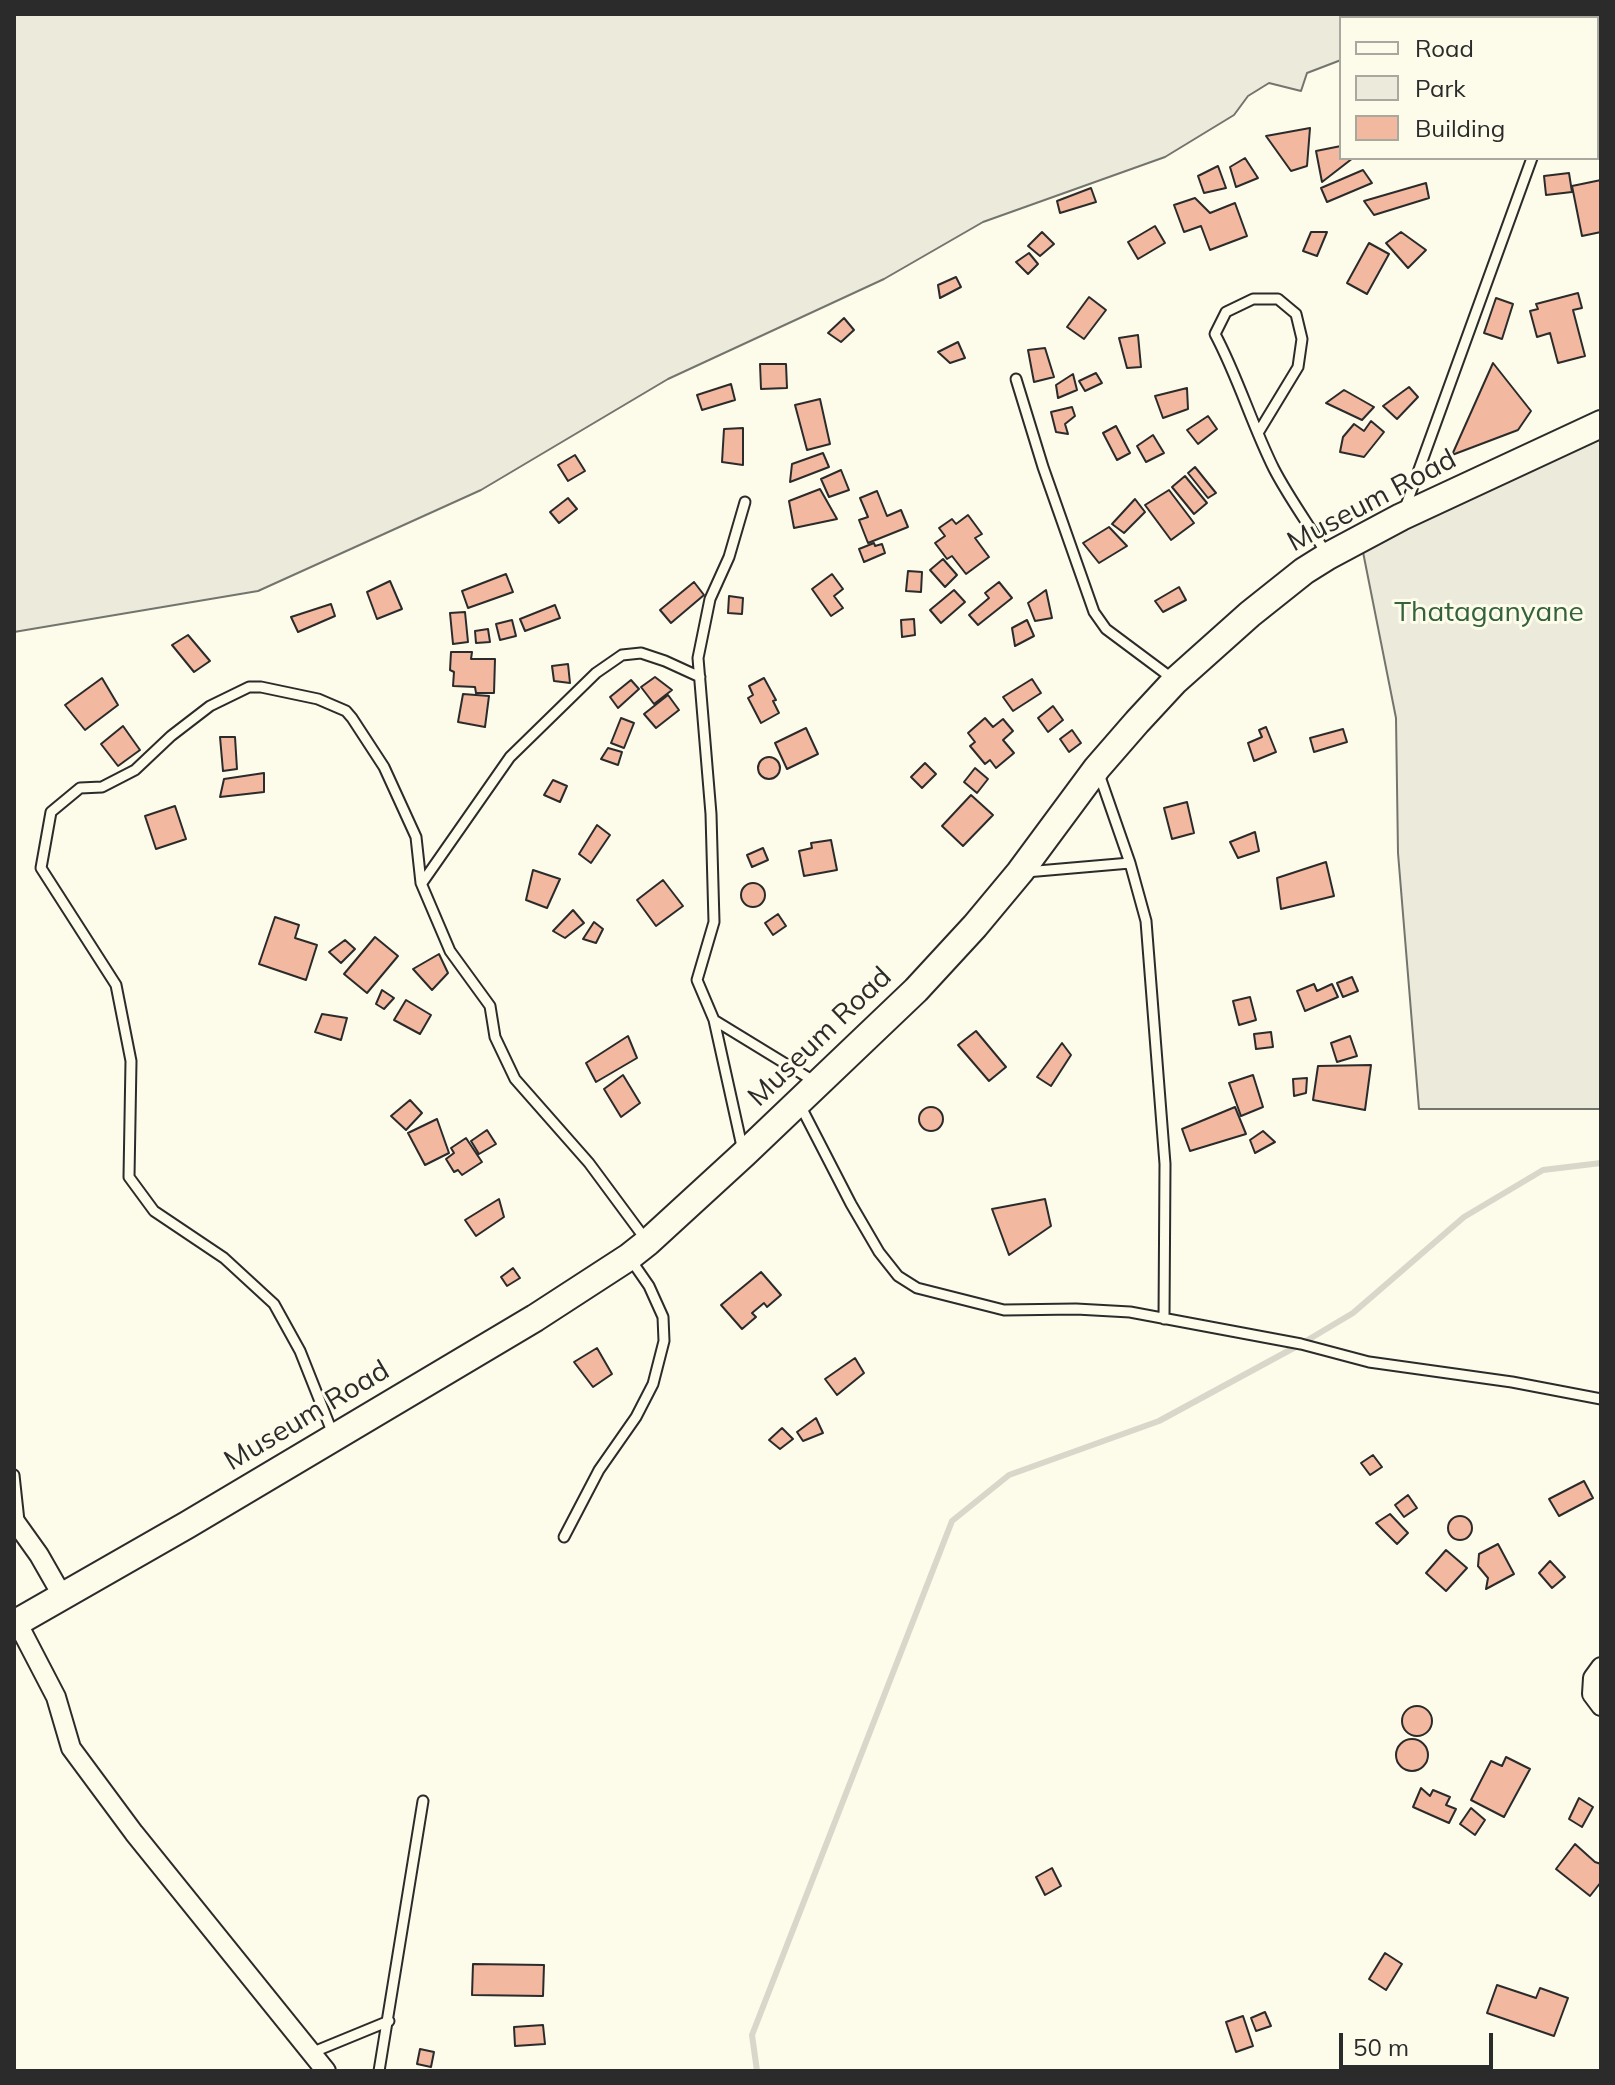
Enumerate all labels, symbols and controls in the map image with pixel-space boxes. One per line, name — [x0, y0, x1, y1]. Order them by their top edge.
legend — [1339, 16, 1599, 160]
text: Road — [1415, 33, 1474, 63]
text: Park — [1415, 73, 1466, 103]
text: Building — [1415, 113, 1505, 143]
street label: Museum Road — [1282, 443, 1462, 559]
park label: Thataganyane — [1394, 596, 1584, 630]
street label: Museum Road — [741, 960, 899, 1114]
street label: Museum Road — [219, 1354, 395, 1478]
scale bar — [1343, 2017, 1497, 2067]
text: 50 m — [1353, 2032, 1409, 2062]

